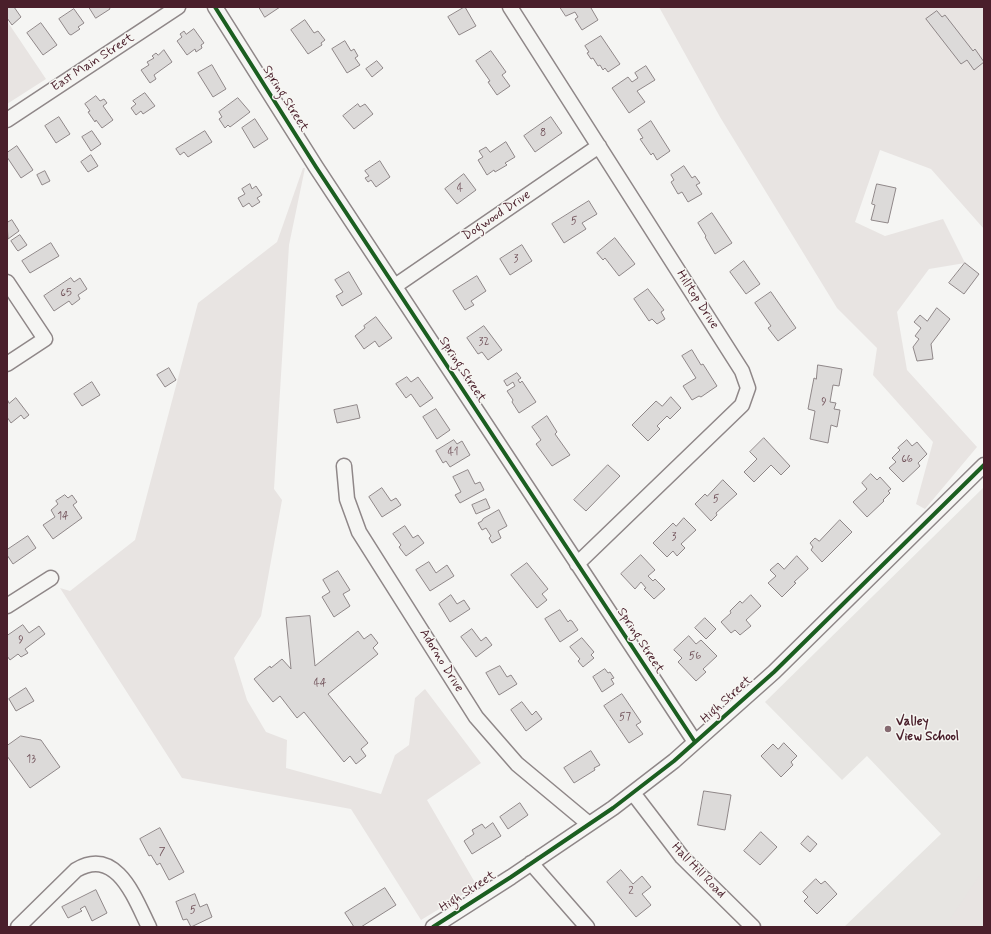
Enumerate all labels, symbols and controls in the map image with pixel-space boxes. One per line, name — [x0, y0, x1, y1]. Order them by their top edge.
street label: East Main Street — [49, 30, 137, 96]
street label: Spring Street — [258, 63, 312, 135]
house number: 8 — [540, 127, 546, 141]
house number: 4 — [457, 182, 463, 196]
street label: Dogwood Drive — [460, 187, 534, 245]
house number: 5 — [571, 215, 577, 229]
house number: 3 — [514, 253, 518, 267]
street label: Hilltop Drive — [672, 268, 722, 332]
house number: 65 — [60, 287, 72, 301]
street label: Spring Street — [435, 334, 489, 406]
house number: 32 — [479, 336, 489, 350]
house number: 9 — [821, 396, 827, 410]
house number: 41 — [447, 446, 459, 460]
house number: 66 — [901, 453, 913, 467]
house number: 5 — [713, 493, 719, 507]
house number: 14 — [57, 510, 69, 524]
house number: 3 — [672, 531, 676, 545]
street label: Spring Street — [613, 605, 667, 677]
street label: Adorno Drive — [415, 626, 467, 696]
house number: 9 — [18, 634, 24, 648]
house number: 56 — [689, 650, 701, 664]
street label: High Street — [698, 673, 756, 727]
house number: 44 — [313, 677, 327, 691]
house number: 57 — [619, 711, 631, 725]
place label: Valley View School — [896, 714, 959, 745]
marker: Valley View School — [883, 724, 893, 734]
house number: 13 — [26, 753, 36, 767]
street label: Hall Hill Road — [668, 840, 728, 902]
house number: 7 — [159, 846, 165, 860]
street label: High Street — [437, 868, 499, 916]
house number: 2 — [628, 885, 634, 899]
house number: 5 — [190, 904, 196, 918]

